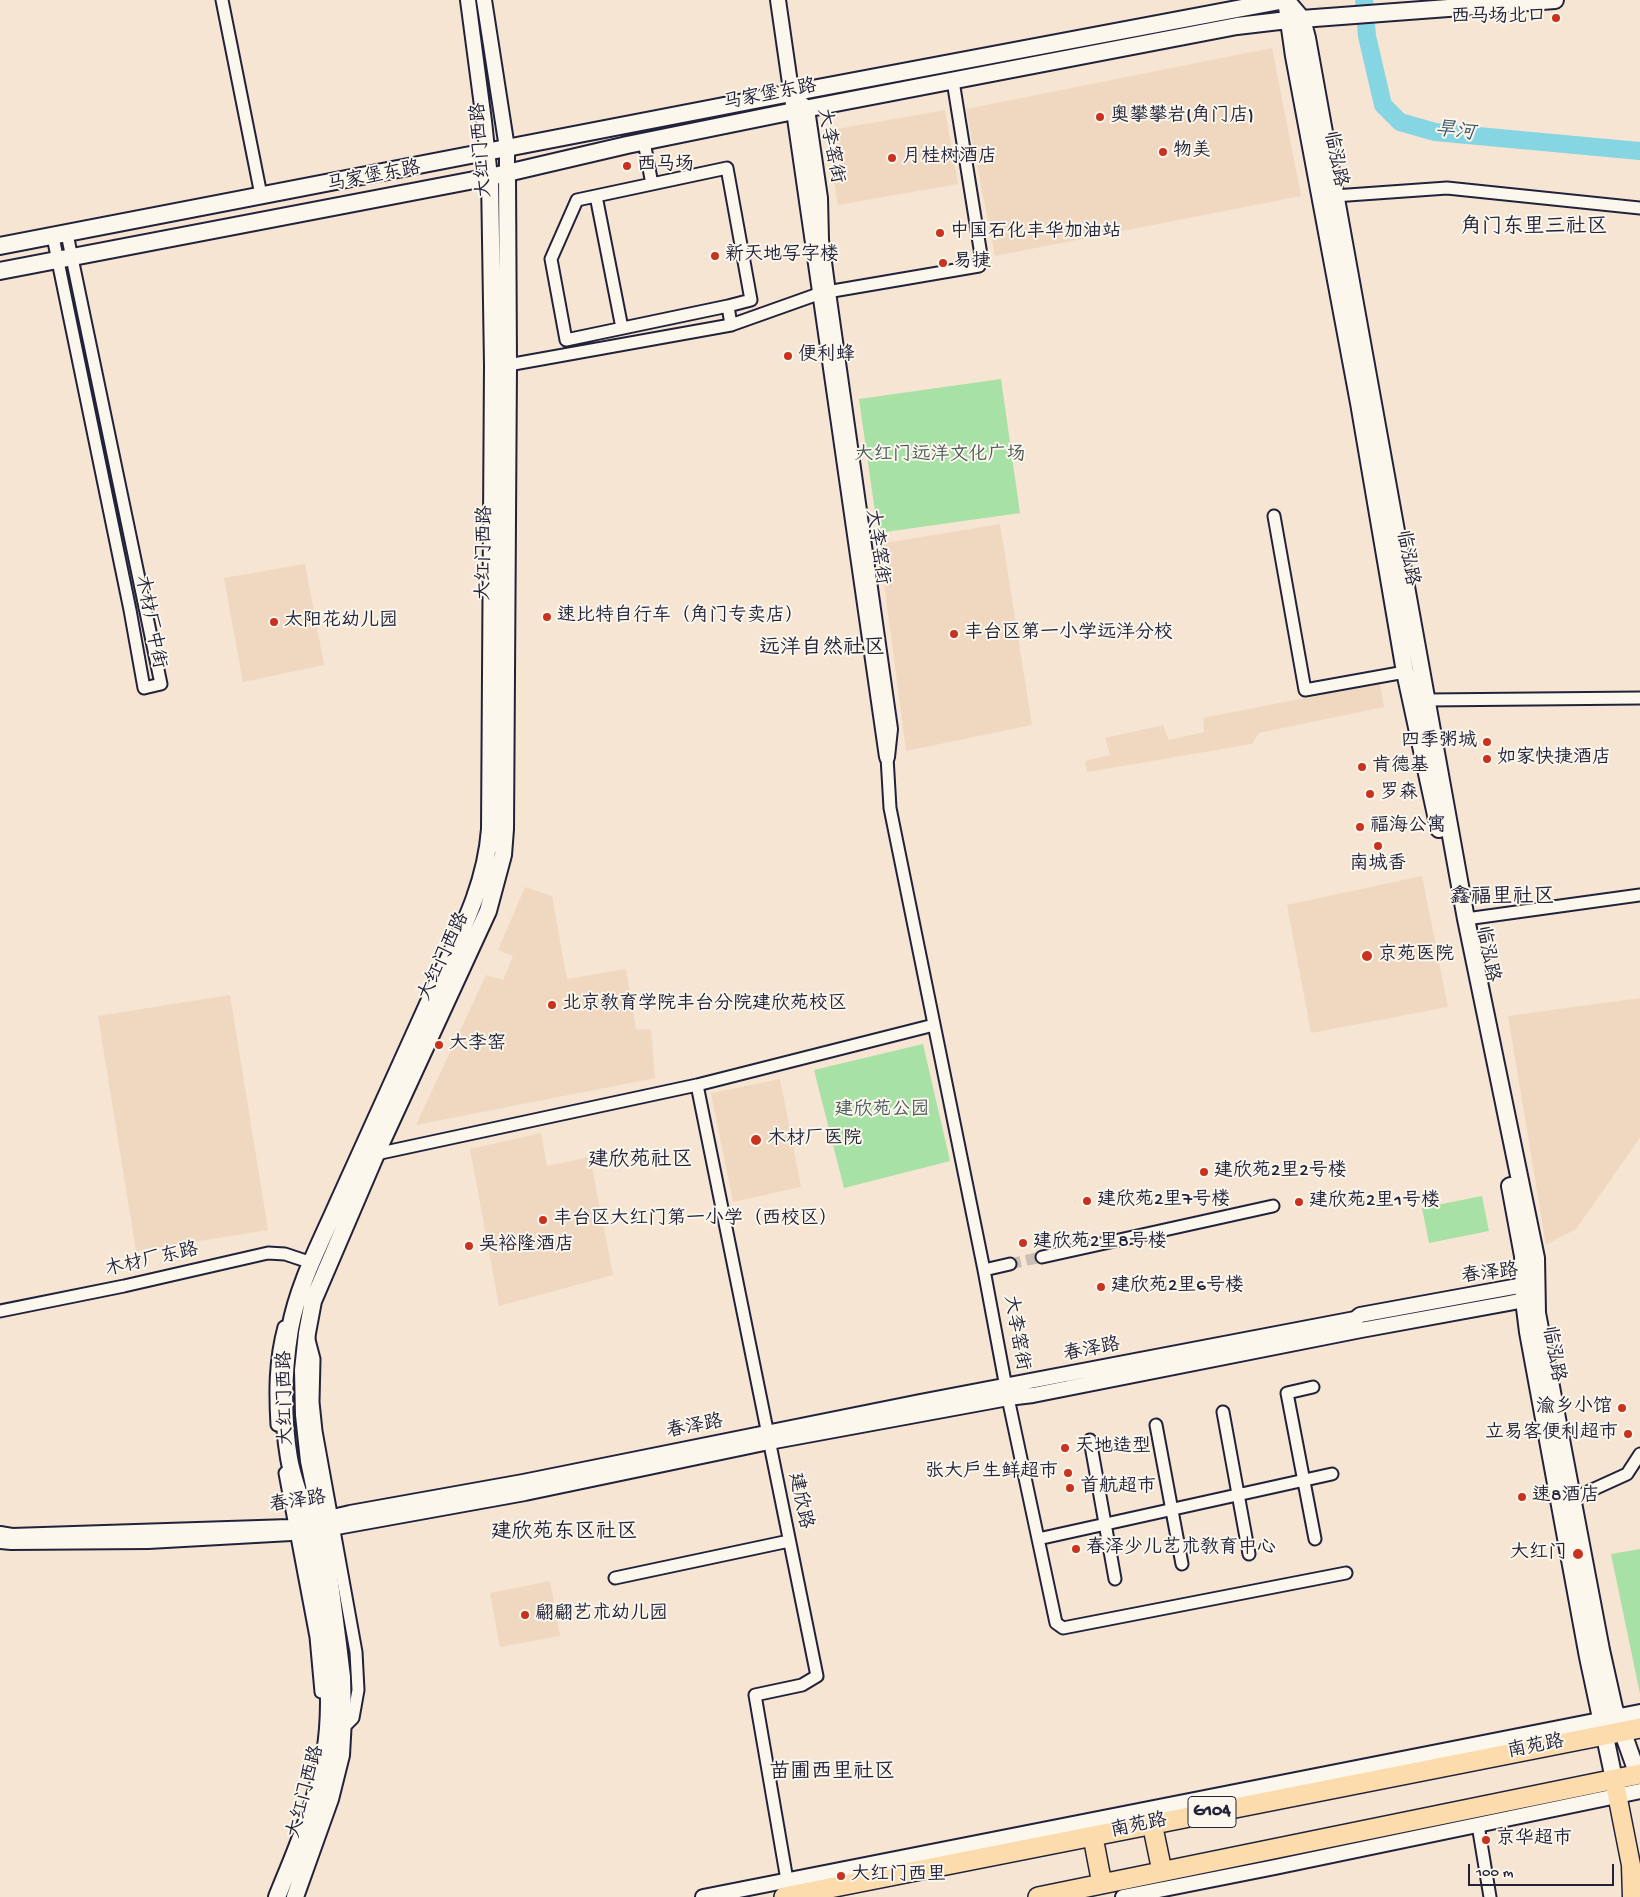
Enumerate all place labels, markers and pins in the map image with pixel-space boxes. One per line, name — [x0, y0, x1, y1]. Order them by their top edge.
place label: 西马场北口 — [1451, 7, 1546, 29]
marker: 西马场北口 — [1550, 12, 1562, 24]
place label: 奥攀攀岩(角门店) — [1110, 106, 1254, 128]
marker: 奥攀攀岩(角门店) — [1094, 111, 1106, 123]
place label: 物美 — [1173, 141, 1211, 163]
marker: 物美 — [1157, 146, 1169, 158]
place label: 月桂树酒店 — [902, 147, 997, 169]
marker: 月桂树酒店 — [886, 152, 898, 164]
place label: 西马场 — [637, 155, 694, 177]
marker: 西马场 — [621, 160, 633, 172]
place label: 中国石化丰华加油站 — [950, 222, 1121, 244]
marker: 中国石化丰华加油站 — [934, 227, 946, 239]
place label: 新天地写字楼 — [725, 245, 839, 267]
marker: 新天地写字楼 — [709, 250, 721, 262]
place label: 易捷 — [953, 252, 991, 274]
marker: 易捷 — [937, 257, 949, 269]
place label: 便利蜂 — [798, 345, 855, 367]
marker: 便利蜂 — [782, 350, 794, 362]
place label: 速比特自行车（角门专卖店） — [557, 606, 804, 628]
place label: 太阳花幼儿园 — [284, 611, 398, 633]
marker: 速比特自行车（角门专卖店） — [541, 611, 553, 623]
marker: 太阳花幼儿园 — [268, 616, 280, 628]
place label: 丰台区第一小学远洋分校 — [964, 623, 1173, 645]
marker: 丰台区第一小学远洋分校 — [948, 628, 960, 640]
place label: 四季粥城 — [1401, 731, 1477, 753]
marker: 四季粥城 — [1481, 736, 1493, 748]
place label: 如家快捷酒店 — [1497, 748, 1611, 770]
marker: 如家快捷酒店 — [1481, 753, 1493, 765]
place label: 肯德基 — [1372, 756, 1429, 778]
marker: 肯德基 — [1356, 761, 1368, 773]
place label: 罗森 — [1380, 783, 1418, 805]
marker: 罗森 — [1364, 788, 1376, 800]
place label: 福海公寓 — [1370, 816, 1446, 838]
marker: 福海公寓 — [1354, 821, 1366, 833]
marker: 南城香 — [1372, 840, 1384, 852]
place label: 南城香 — [1350, 854, 1406, 876]
place label: 京苑医院 — [1378, 945, 1454, 967]
marker: 京苑医院 — [1360, 949, 1374, 963]
place label: 北京教育学院丰台分院建欣苑校区 — [562, 994, 847, 1016]
marker: 北京教育学院丰台分院建欣苑校区 — [546, 999, 558, 1011]
place label: 大李窑 — [449, 1034, 506, 1056]
marker: 大李窑 — [433, 1039, 445, 1051]
place label: 木材厂医院 — [767, 1129, 862, 1151]
marker: 木材厂医院 — [749, 1133, 763, 1147]
place label: 建欣苑2里2号楼 — [1214, 1161, 1347, 1183]
marker: 建欣苑2里2号楼 — [1198, 1166, 1210, 1178]
place label: 建欣苑2里7号楼 — [1097, 1190, 1230, 1212]
place label: 建欣苑2里1号楼 — [1309, 1191, 1440, 1213]
marker: 建欣苑2里7号楼 — [1081, 1195, 1093, 1207]
marker: 建欣苑2里1号楼 — [1293, 1196, 1305, 1208]
place label: 丰台区大红门第一小学（西校区） — [553, 1209, 838, 1231]
marker: 丰台区大红门第一小学（西校区） — [537, 1214, 549, 1226]
place label: 建欣苑2里8号楼 — [1033, 1232, 1167, 1254]
place label: 吴裕隆酒店 — [479, 1235, 574, 1257]
marker: 建欣苑2里8号楼 — [1017, 1237, 1029, 1249]
marker: 吴裕隆酒店 — [463, 1240, 475, 1252]
place label: 建欣苑2里6号楼 — [1111, 1276, 1244, 1298]
marker: 建欣苑2里6号楼 — [1095, 1281, 1107, 1293]
place label: 渝乡小馆 — [1536, 1397, 1612, 1419]
marker: 渝乡小馆 — [1616, 1402, 1628, 1414]
place label: 立易客便利超市 — [1485, 1423, 1618, 1445]
marker: 立易客便利超市 — [1622, 1428, 1634, 1440]
place label: 天地造型 — [1075, 1437, 1151, 1459]
marker: 天地造型 — [1059, 1442, 1071, 1454]
place label: 张大户生鲜超市 — [925, 1462, 1058, 1484]
marker: 张大户生鲜超市 — [1062, 1467, 1074, 1479]
place label: 首航超市 — [1080, 1477, 1156, 1499]
marker: 首航超市 — [1064, 1482, 1076, 1494]
place label: 速8酒店 — [1532, 1486, 1599, 1508]
marker: 速8酒店 — [1516, 1491, 1528, 1503]
place label: 春泽少儿艺术教育中心 — [1086, 1538, 1276, 1560]
marker: 春泽少儿艺术教育中心 — [1070, 1543, 1082, 1555]
place label: 大红门 — [1510, 1543, 1567, 1565]
marker: 大红门 — [1571, 1547, 1585, 1561]
place label: 翩翩艺术幼儿园 — [535, 1604, 668, 1626]
marker: 翩翩艺术幼儿园 — [519, 1609, 531, 1621]
place label: 京华超市 — [1496, 1829, 1572, 1851]
marker: 京华超市 — [1480, 1834, 1492, 1846]
place label: 大红门西里 — [851, 1865, 946, 1887]
marker: 大红门西里 — [835, 1870, 847, 1882]

